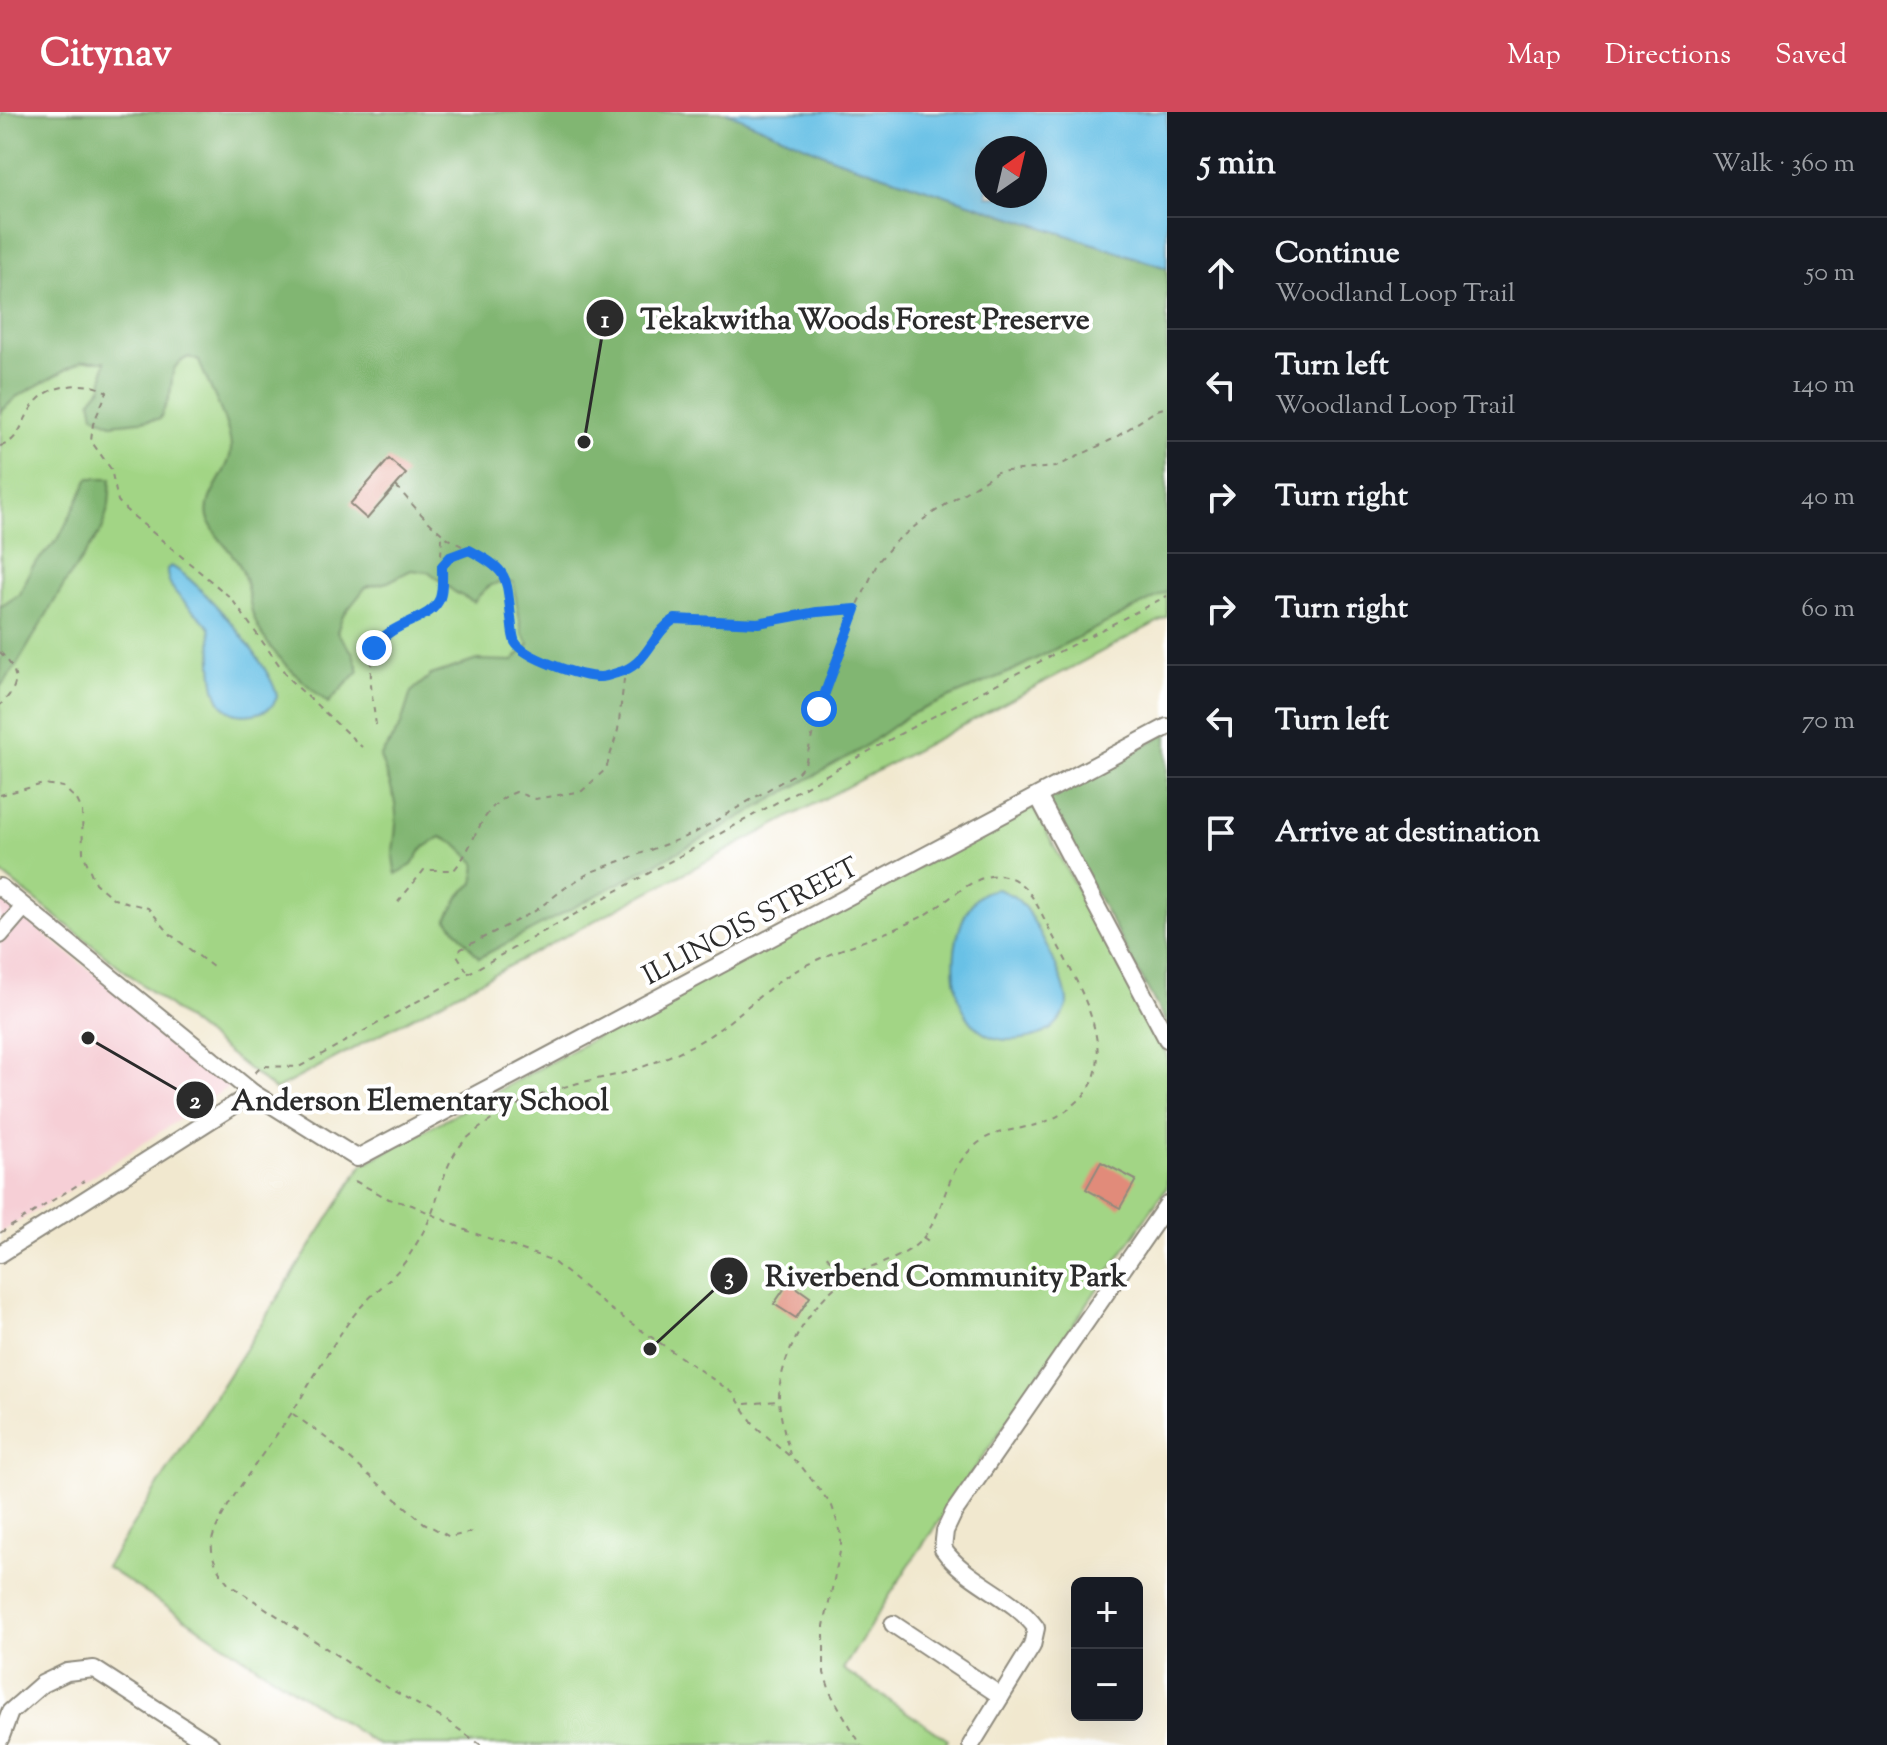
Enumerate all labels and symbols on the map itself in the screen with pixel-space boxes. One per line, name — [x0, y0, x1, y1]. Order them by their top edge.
north arrow — [975, 136, 1047, 208]
callout: Tekakwitha Woods Forest Preserve — [585, 291, 1106, 345]
text: Tekakwitha Woods Forest Preserve — [640, 300, 1090, 343]
text: 1 — [601, 304, 610, 338]
route end — [356, 630, 392, 666]
route start — [801, 691, 837, 727]
street label: ILLINOIS STREET — [636, 848, 867, 997]
callout: Anderson Elementary School — [175, 1073, 625, 1127]
text: Anderson Elementary School — [231, 1081, 610, 1124]
text: 2 — [189, 1085, 201, 1119]
callout: Riverbend Community Park — [709, 1249, 1143, 1303]
text: Riverbend Community Park — [765, 1257, 1128, 1300]
text: 3 — [724, 1261, 734, 1295]

